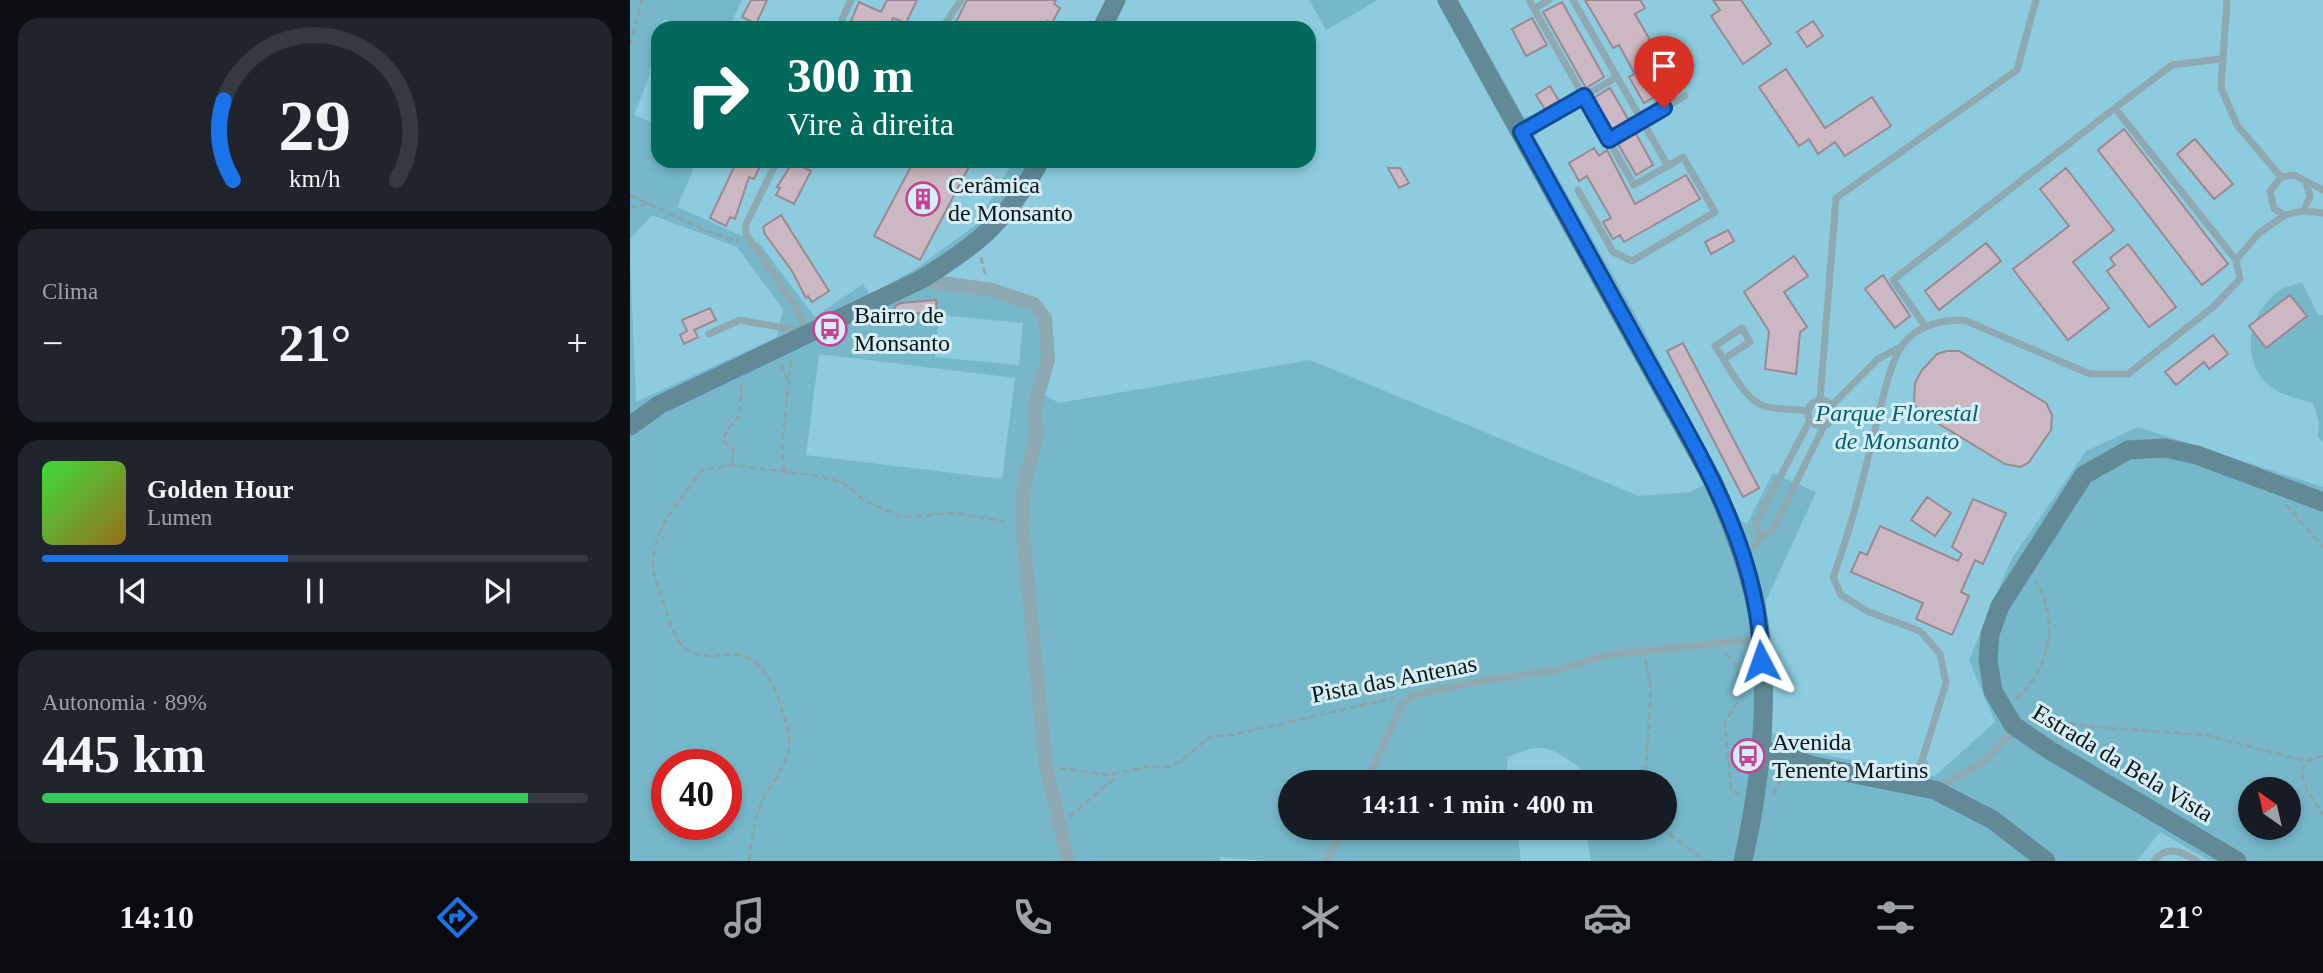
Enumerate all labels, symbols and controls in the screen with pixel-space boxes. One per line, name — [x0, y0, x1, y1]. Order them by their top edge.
pin — [1634, 36, 1694, 108]
icon: arrive — [1645, 47, 1683, 85]
text: 300 m — [787, 48, 914, 103]
icon: right — [672, 49, 763, 140]
text: 29 — [279, 86, 351, 167]
text: Vire à direita — [787, 106, 954, 142]
text: km/h — [289, 165, 341, 192]
place label: Cerâmica de Monsanto — [948, 172, 1073, 226]
building icon: Cerâmica de Monsanto — [904, 180, 942, 218]
text: Clima — [42, 279, 98, 304]
place label: Bairro de Monsanto — [854, 302, 950, 356]
bus stop icon: Bairro de Monsanto — [811, 310, 849, 348]
text: 21° — [279, 315, 351, 372]
text: − — [42, 322, 63, 364]
text: + — [567, 322, 588, 364]
park label: Parque Florestal de Monsanto — [1815, 400, 1979, 454]
text: Golden Hour — [147, 475, 294, 504]
text: Lumen — [147, 505, 212, 530]
icon: previous — [114, 572, 152, 610]
icon: pause — [296, 572, 334, 610]
icon: next — [478, 572, 516, 610]
position arrow — [1724, 624, 1798, 698]
street label: Pista das Antenas — [1309, 650, 1479, 708]
text: Autonomia · 89% — [42, 690, 207, 715]
street label: Estrada da Bela Vista — [2028, 699, 2218, 827]
text: 445 km — [42, 726, 205, 783]
place label: Avenida Tenente Martins — [1772, 729, 1928, 783]
bus stop icon: Avenida Tenente Martins — [1729, 737, 1767, 775]
speed limit sign: 40 — [651, 749, 742, 840]
north arrow — [2238, 777, 2301, 840]
map controls — [2238, 777, 2301, 840]
text: 14:11 · 1 min · 400 m — [1361, 790, 1594, 819]
icon: directions — [433, 893, 482, 942]
icon: music — [720, 893, 769, 942]
icon: phone — [1008, 893, 1057, 942]
icon: climate — [1296, 893, 1345, 942]
icon: car — [1583, 893, 1632, 942]
icon: filters — [1871, 893, 1920, 942]
text: 14:10 — [119, 899, 194, 935]
text: 21° — [2159, 899, 2204, 935]

